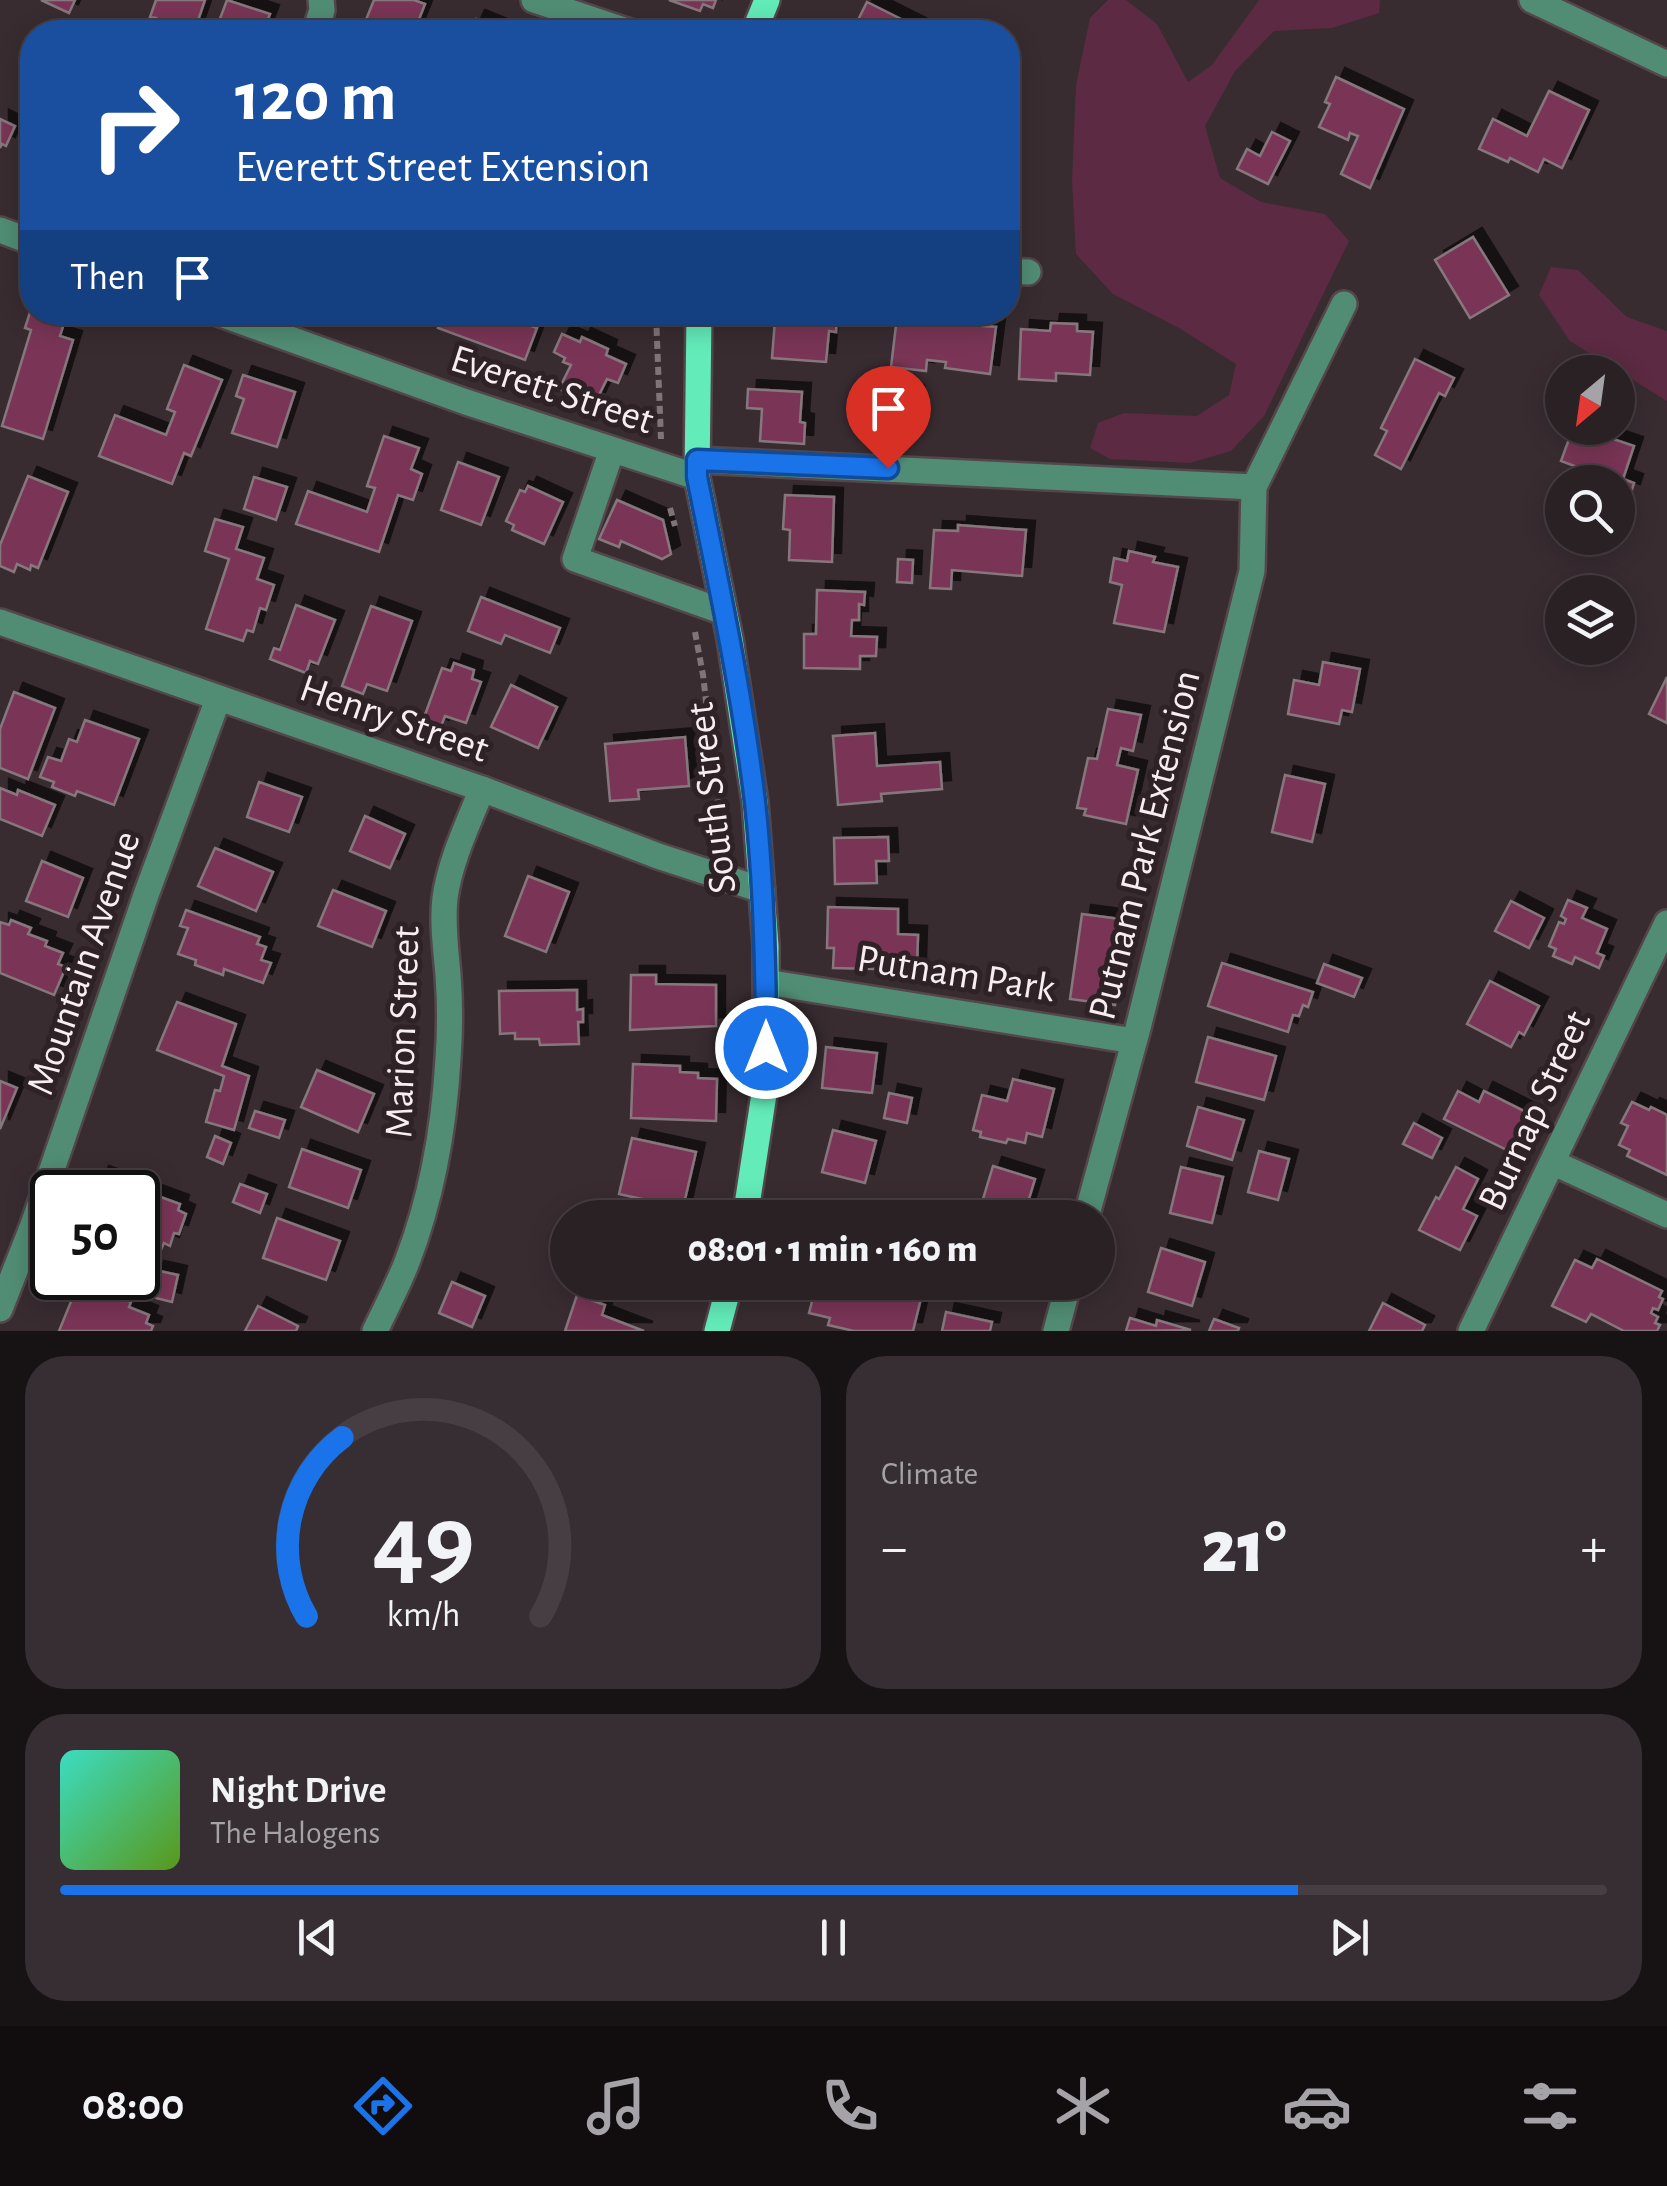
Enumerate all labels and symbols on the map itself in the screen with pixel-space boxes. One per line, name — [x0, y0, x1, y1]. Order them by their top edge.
street label: Everett Street — [446, 338, 658, 442]
north arrow — [1545, 355, 1635, 445]
pin — [846, 366, 931, 469]
street label: Putnam Park Extension — [1082, 666, 1208, 1024]
street label: Henry Street — [295, 668, 494, 770]
street label: South Street — [680, 700, 744, 896]
street label: Mountain Avenue — [20, 826, 148, 1100]
street label: Marion Street — [379, 925, 427, 1139]
street label: Putnam Park — [854, 939, 1058, 1009]
position arrow — [714, 996, 818, 1100]
street label: Burnap Street — [1472, 1005, 1599, 1217]
speed limit sign: 50 — [30, 1170, 160, 1300]

